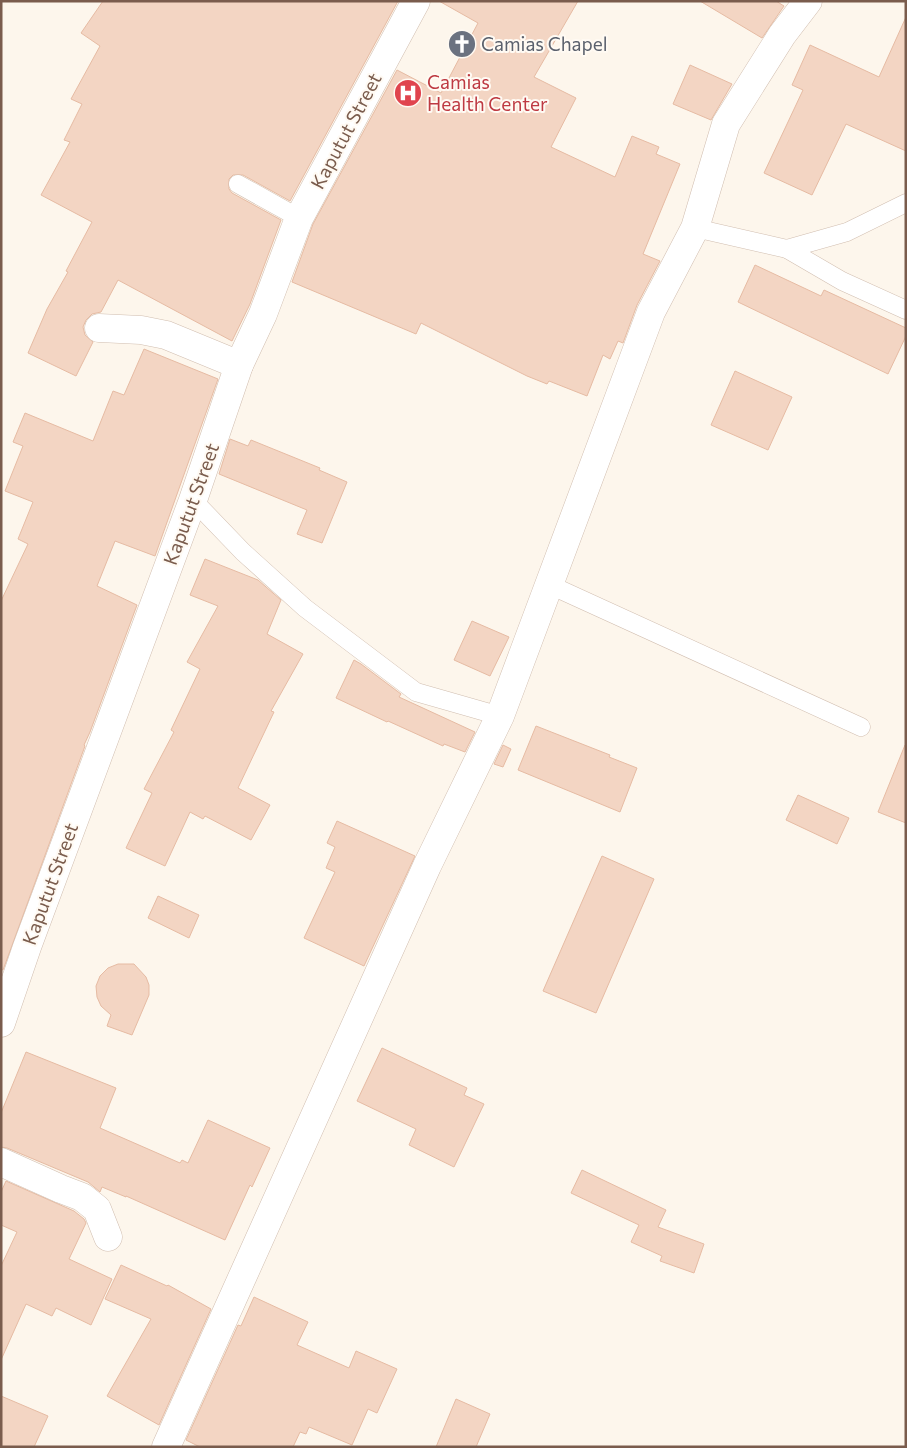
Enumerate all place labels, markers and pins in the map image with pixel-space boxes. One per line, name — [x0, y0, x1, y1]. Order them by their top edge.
church icon: Camias Chapel — [447, 29, 477, 59]
place label: Camias Chapel — [481, 32, 608, 55]
place label: Camias Health Center — [427, 70, 548, 115]
hospital icon: Camias Health Center — [393, 78, 423, 108]

